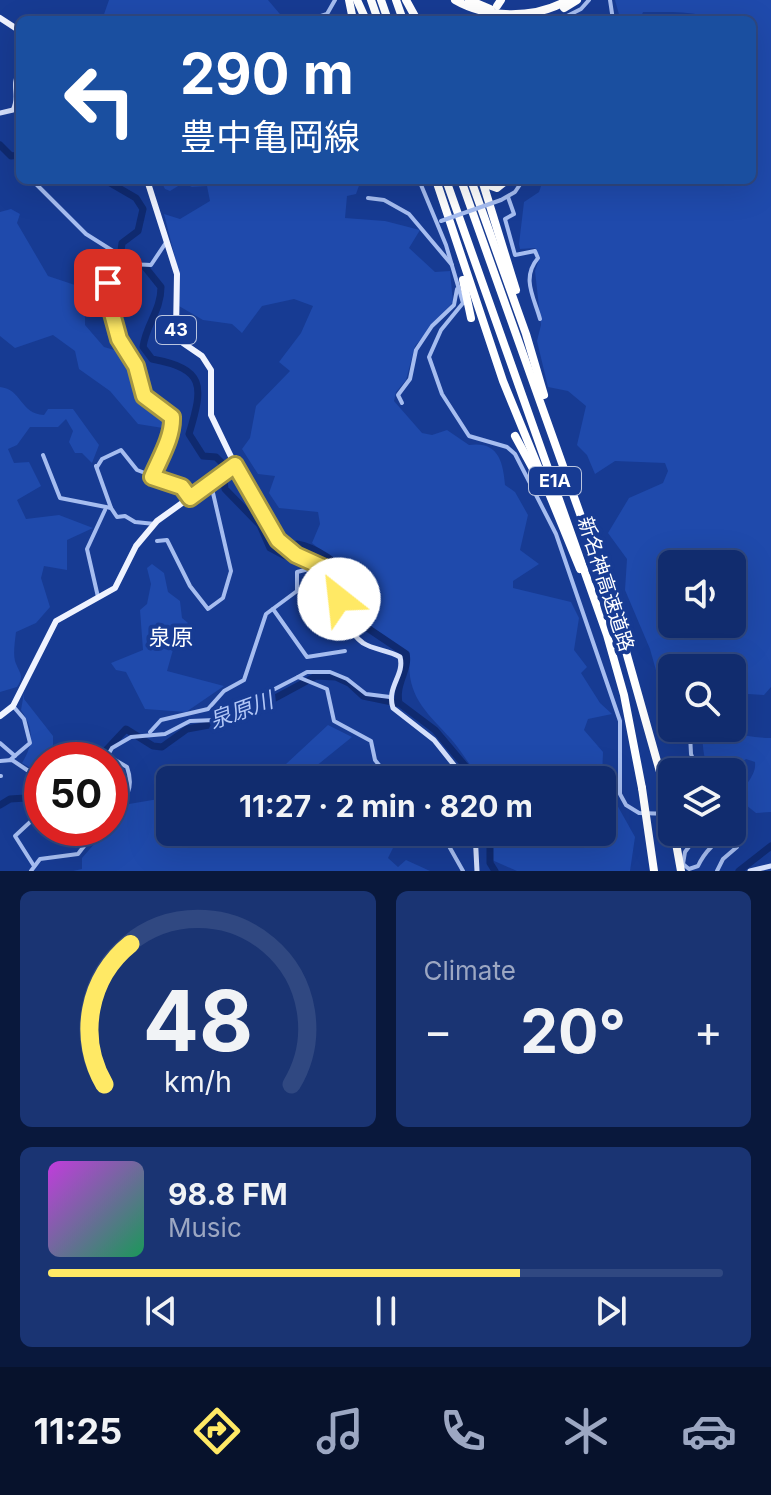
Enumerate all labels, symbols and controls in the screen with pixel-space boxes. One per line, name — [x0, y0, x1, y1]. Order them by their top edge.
text: 290 m — [180, 40, 354, 108]
icon: left — [48, 48, 152, 152]
text: 豊中亀岡線 — [180, 115, 360, 159]
pin — [74, 249, 142, 317]
icon: arrive — [86, 261, 130, 305]
road number: 43 — [156, 316, 196, 344]
road number: E1A — [529, 467, 581, 495]
street label: 新名神高速道路 — [573, 514, 639, 654]
map controls — [658, 550, 746, 846]
button: sound — [658, 550, 746, 638]
position arrow — [297, 557, 381, 641]
district label: 泉原 — [149, 624, 193, 650]
button: search — [658, 654, 746, 742]
water label: 泉原川 — [206, 686, 278, 734]
speed limit sign: 50 — [24, 742, 128, 846]
button: layers — [658, 758, 746, 846]
text: 11:27 · 2 min · 820 m — [239, 788, 533, 824]
text: Climate — [424, 955, 516, 986]
text: 48 — [143, 970, 253, 1071]
text: 20° — [520, 995, 626, 1067]
text: − — [424, 1004, 453, 1058]
text: + — [694, 1004, 723, 1058]
text: km/h — [164, 1064, 232, 1099]
text: 98.8 FM — [168, 1176, 288, 1212]
text: Music — [168, 1212, 242, 1243]
icon: previous — [139, 1289, 183, 1333]
icon: pause — [364, 1289, 408, 1333]
icon: next — [589, 1289, 633, 1333]
icon: directions — [189, 1403, 245, 1459]
icon: music — [312, 1403, 368, 1459]
icon: phone — [435, 1403, 491, 1459]
icon: climate — [558, 1403, 614, 1459]
icon: car — [681, 1403, 737, 1459]
text: 11:25 — [34, 1409, 122, 1453]

